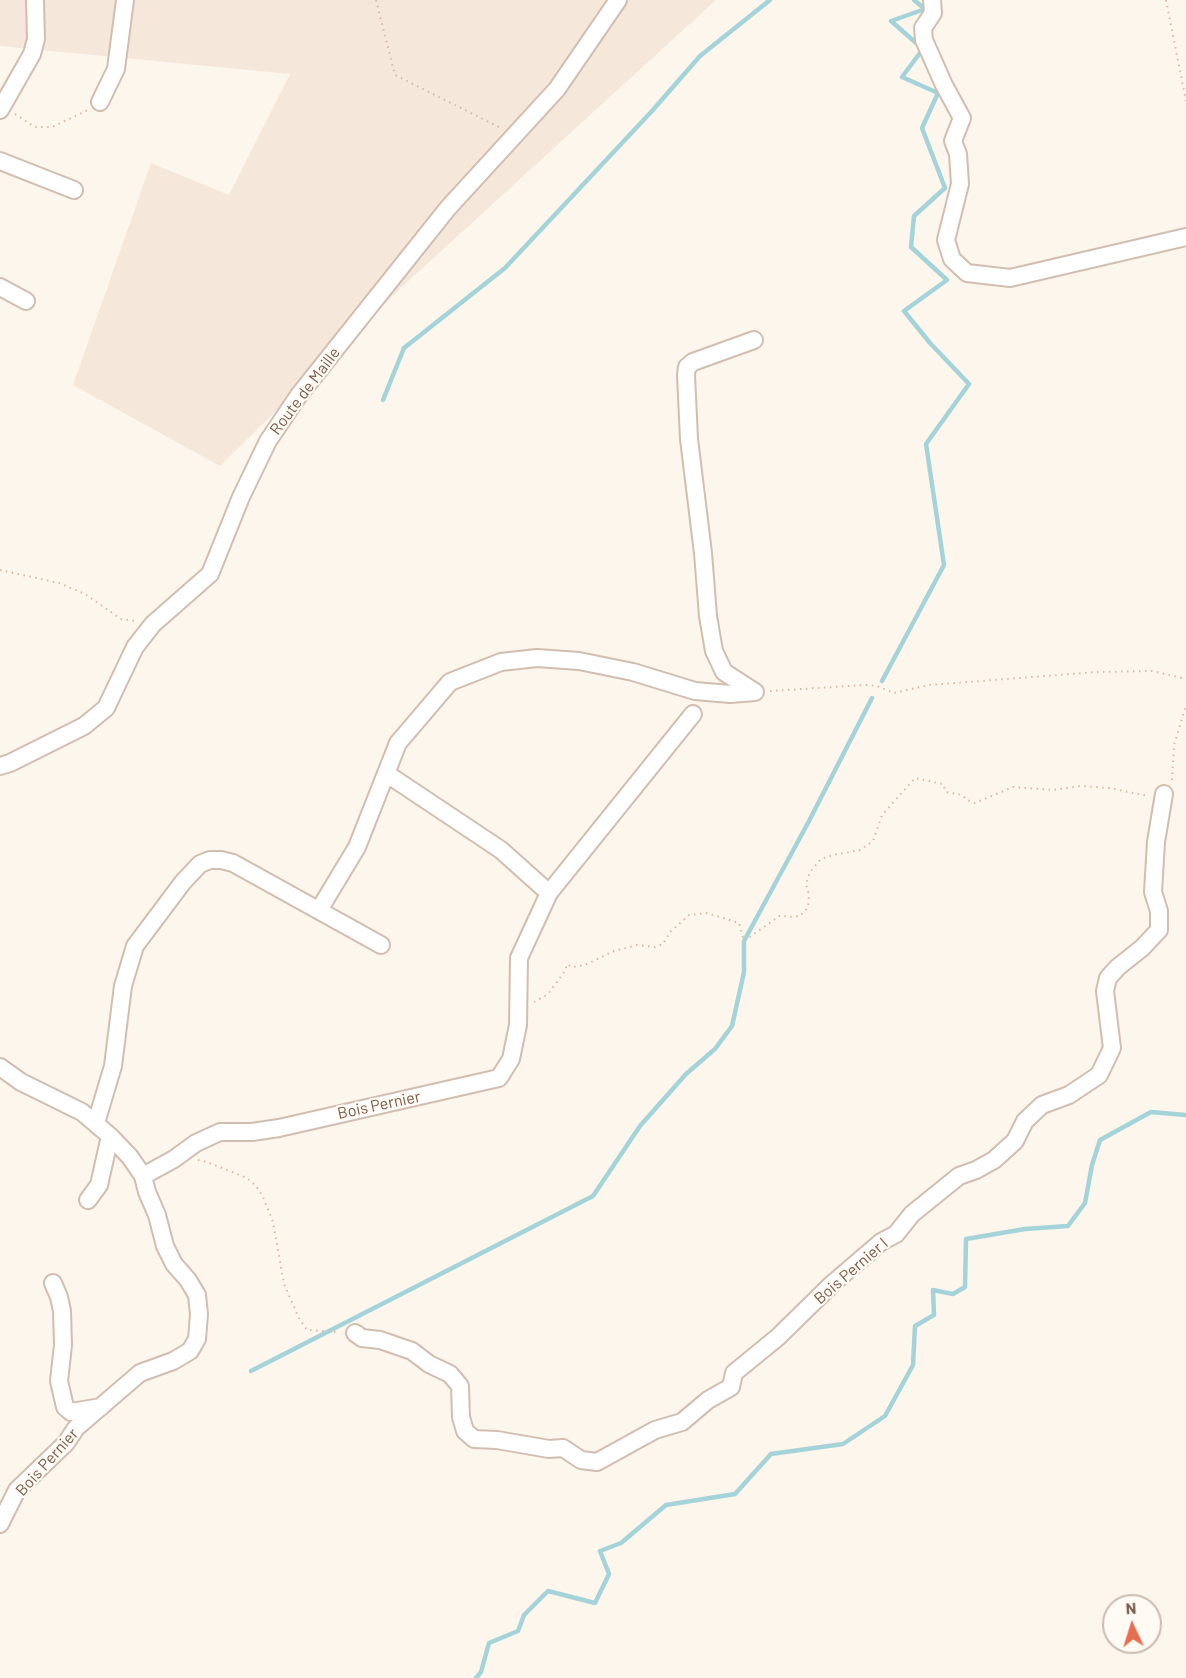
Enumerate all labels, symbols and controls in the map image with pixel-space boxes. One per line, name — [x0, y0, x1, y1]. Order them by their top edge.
street label: Route de Maille — [266, 344, 344, 438]
street label: Bois Pernier — [336, 1087, 422, 1123]
street label: Bois Pernier I — [810, 1234, 892, 1308]
street label: Bois Pernier — [12, 1424, 82, 1500]
north arrow — [1102, 1594, 1162, 1654]
text: N — [1125, 1598, 1137, 1617]

